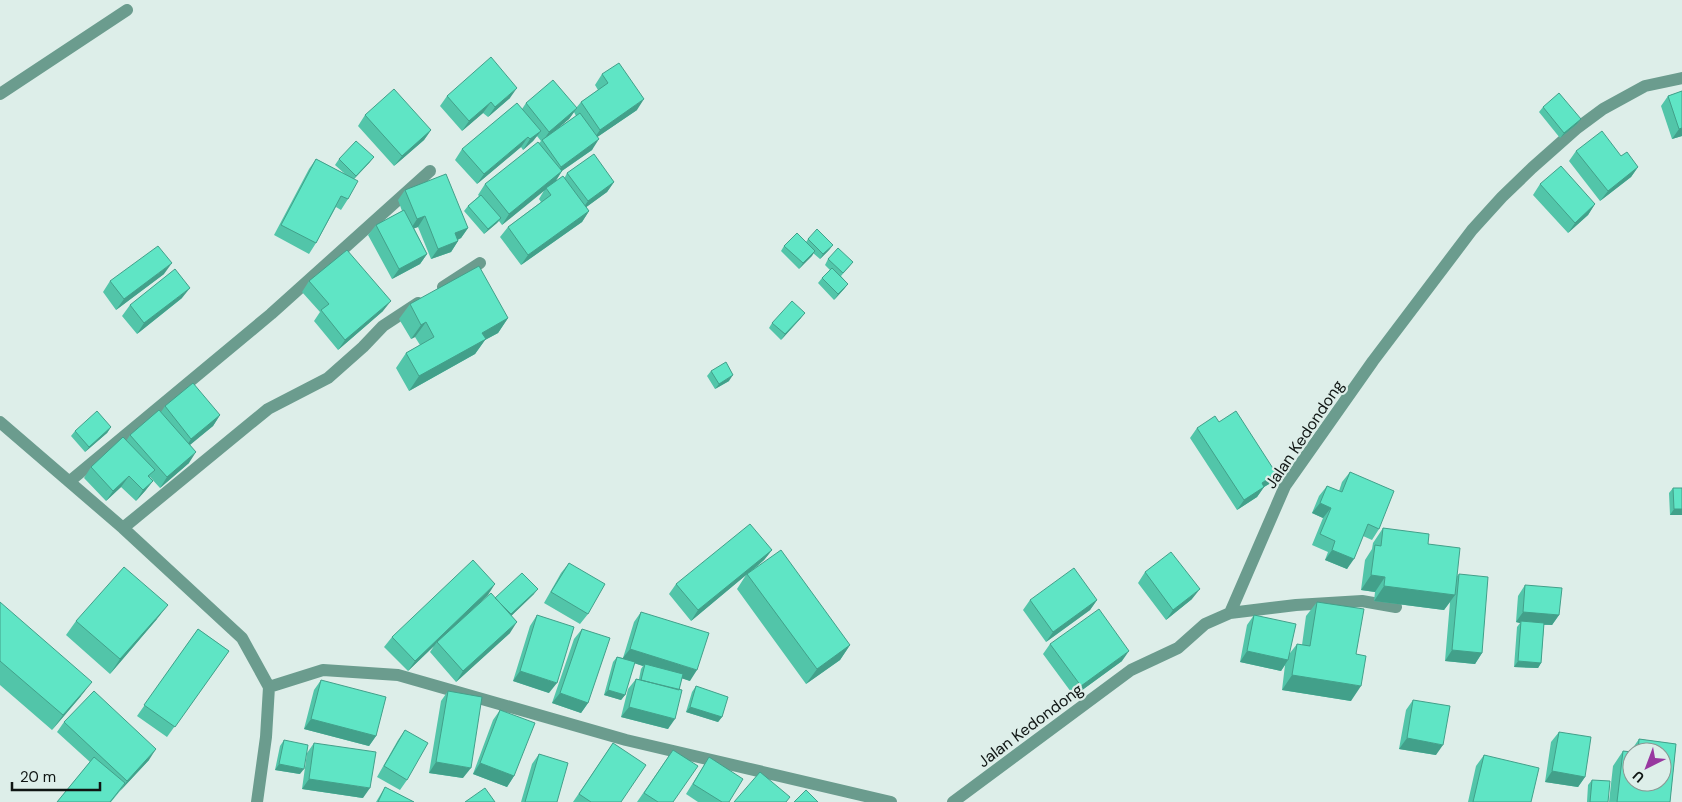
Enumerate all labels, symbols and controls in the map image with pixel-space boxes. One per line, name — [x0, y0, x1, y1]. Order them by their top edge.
street label: Jalan Kedondong — [1260, 376, 1349, 493]
street label: Jalan Kedondong — [973, 679, 1087, 772]
north arrow — [1622, 742, 1672, 792]
scale bar — [12, 760, 100, 792]
text: 20 m — [20, 767, 56, 787]
text: U — [1629, 767, 1648, 787]

